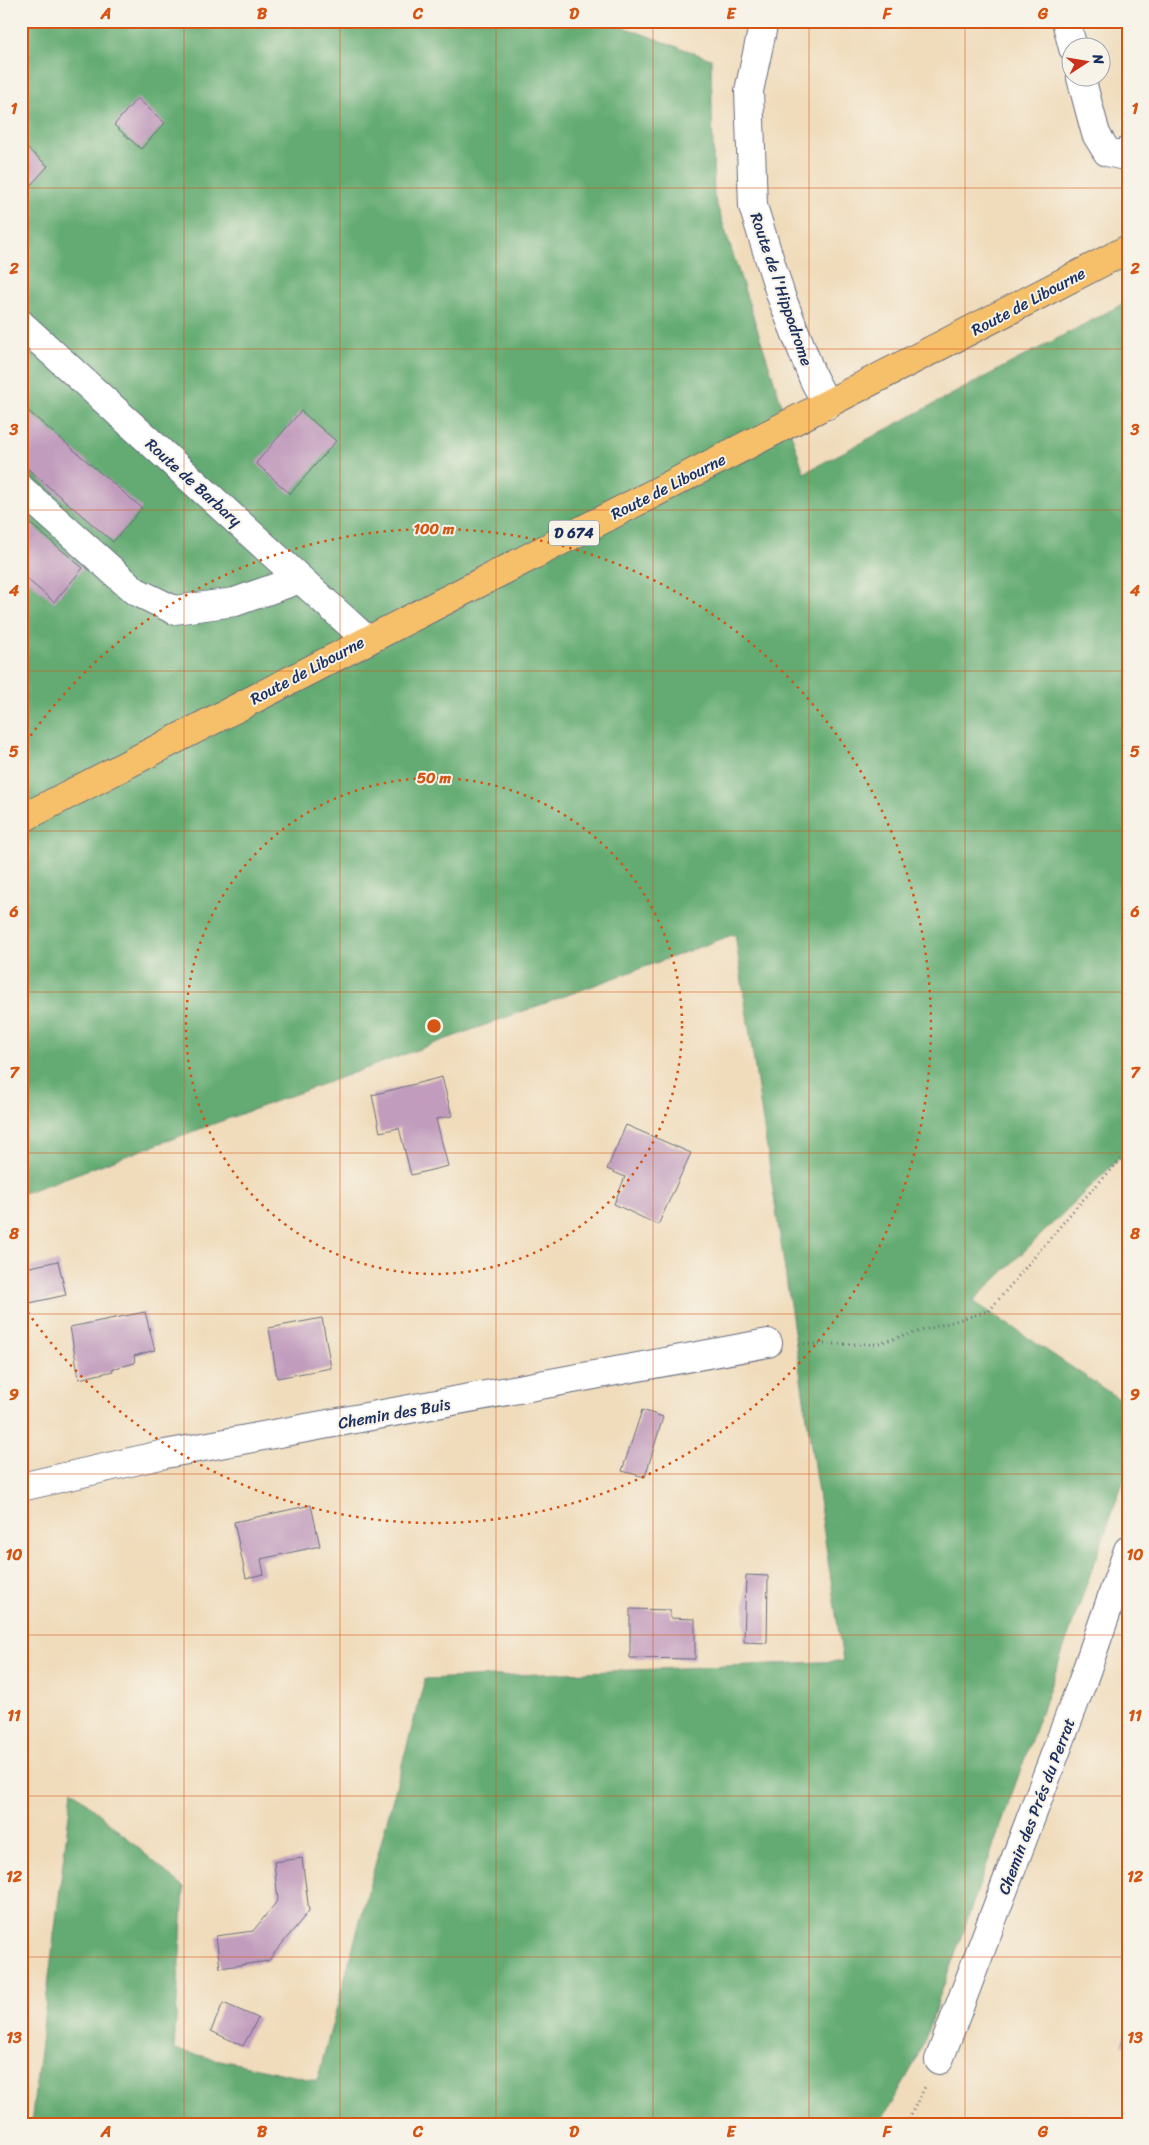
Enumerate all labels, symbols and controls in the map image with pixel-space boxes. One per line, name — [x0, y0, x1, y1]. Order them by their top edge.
text: A — [100, 0, 111, 28]
text: B — [257, 0, 268, 28]
text: C — [412, 0, 424, 28]
text: D — [569, 0, 579, 28]
text: E — [727, 0, 737, 28]
text: F — [882, 0, 893, 28]
text: G — [1037, 0, 1049, 28]
north arrow — [1062, 38, 1112, 88]
text: N — [1085, 51, 1112, 67]
text: 1 — [11, 94, 18, 123]
text: 1 — [1132, 94, 1139, 123]
street label: Route de l'Hippodrome — [742, 208, 821, 370]
text: 2 — [8, 254, 19, 283]
text: 2 — [1129, 254, 1140, 283]
street label: Route de Libourne — [966, 259, 1091, 344]
text: 3 — [9, 415, 19, 444]
text: 3 — [1130, 415, 1140, 444]
street label: Route de Barbary — [138, 431, 249, 535]
street label: Route de Libourne — [605, 445, 731, 528]
text: 100 m — [414, 516, 455, 542]
road number: D 674 — [549, 520, 599, 546]
text: 4 — [8, 576, 19, 605]
text: 4 — [1129, 576, 1140, 605]
street label: Route de Libourne — [245, 628, 370, 713]
text: 5 — [9, 737, 19, 766]
text: 5 — [1130, 737, 1140, 766]
text: 50 m — [417, 765, 452, 791]
text: 6 — [8, 897, 19, 926]
text: 6 — [1129, 897, 1140, 926]
centre of rings — [425, 1017, 443, 1035]
text: 7 — [9, 1058, 20, 1087]
text: 7 — [1130, 1058, 1141, 1087]
text: 8 — [8, 1219, 19, 1248]
text: 8 — [1129, 1219, 1140, 1248]
text: 9 — [9, 1380, 19, 1409]
text: 9 — [1130, 1380, 1140, 1409]
street label: Chemin des Buis — [336, 1389, 453, 1438]
text: 10 — [6, 1540, 22, 1569]
text: 10 — [1127, 1540, 1143, 1569]
text: 11 — [7, 1701, 21, 1730]
text: 11 — [1128, 1701, 1142, 1730]
street label: Chemin des Prés du Perrat — [989, 1714, 1084, 1899]
text: 12 — [6, 1862, 23, 1891]
text: 12 — [1127, 1862, 1144, 1891]
text: 13 — [6, 2023, 22, 2052]
text: 13 — [1127, 2023, 1143, 2052]
text: A — [100, 2117, 111, 2145]
text: B — [257, 2117, 268, 2145]
text: C — [412, 2117, 424, 2145]
text: D — [569, 2117, 579, 2145]
text: E — [727, 2117, 737, 2145]
text: F — [882, 2117, 893, 2145]
text: G — [1037, 2117, 1049, 2145]

